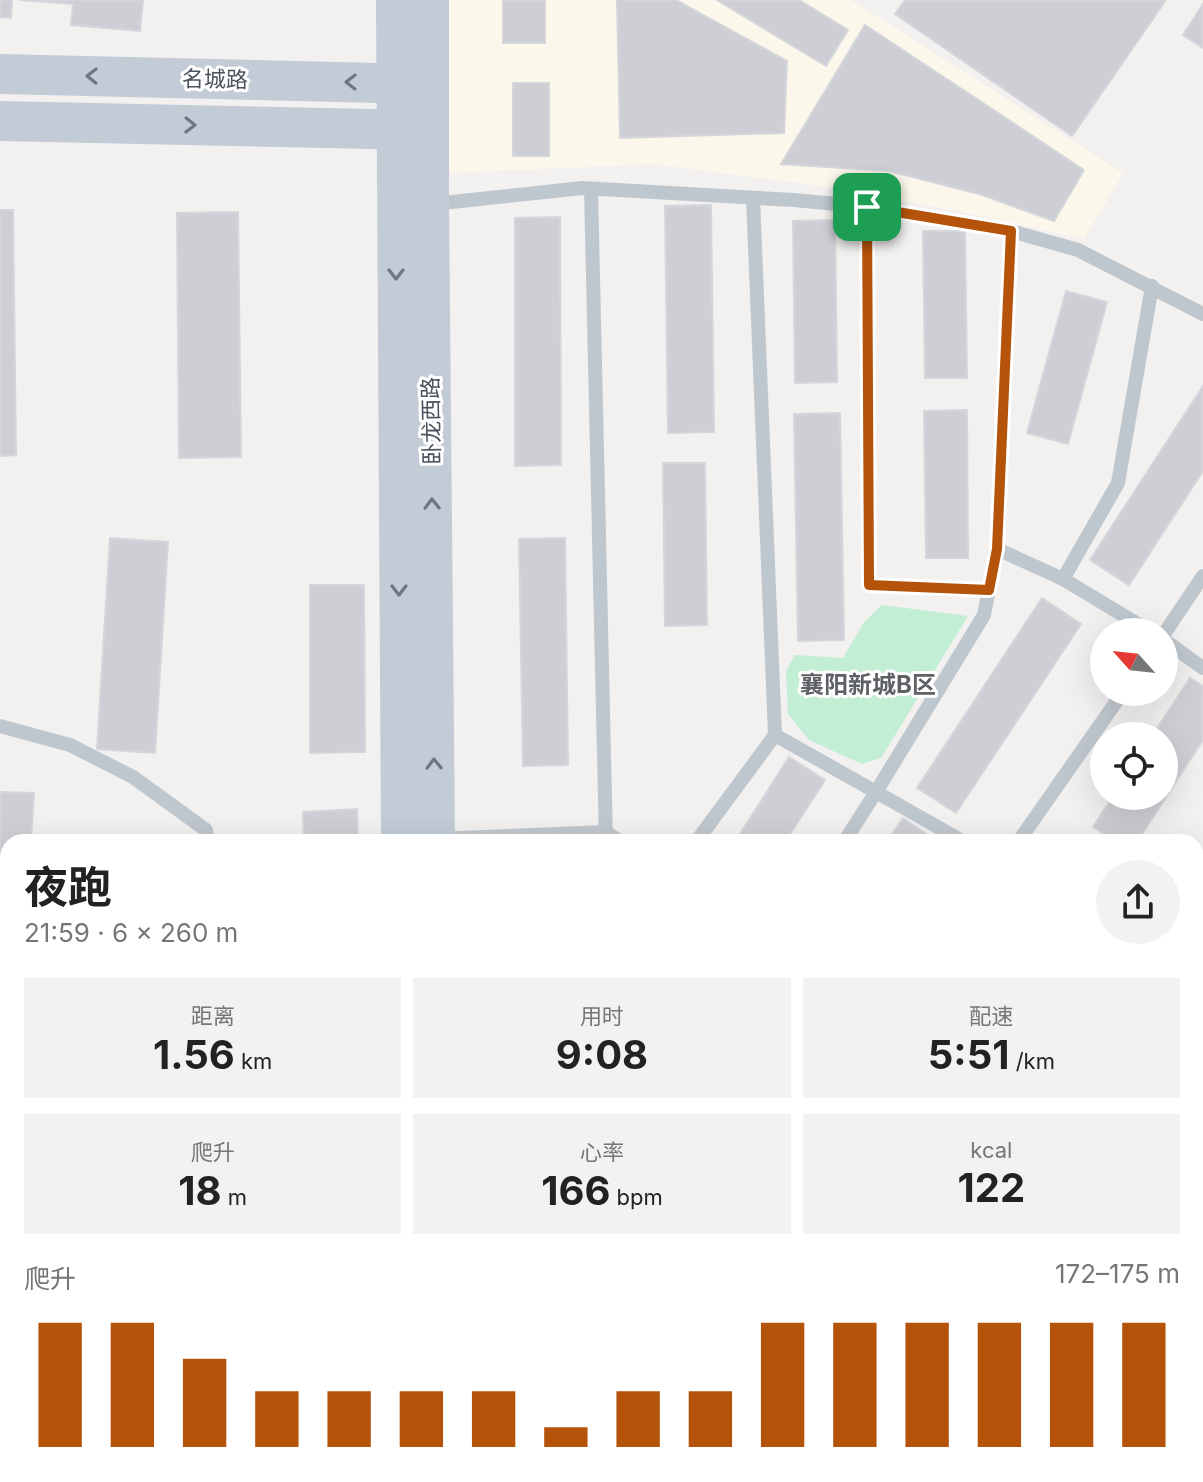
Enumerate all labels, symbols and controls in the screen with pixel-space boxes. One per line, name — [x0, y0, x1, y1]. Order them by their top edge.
street label: 名城路 — [182, 65, 248, 93]
one-way arrow — [85, 67, 98, 85]
one-way arrow — [344, 73, 357, 90]
one-way arrow — [184, 116, 197, 134]
pin — [833, 173, 901, 241]
icon: arrive — [845, 185, 889, 229]
one-way arrow — [387, 268, 405, 281]
street label: 卧龙西路 — [417, 377, 445, 465]
one-way arrow — [423, 497, 440, 510]
one-way arrow — [390, 584, 408, 597]
north arrow — [1090, 618, 1178, 706]
map controls — [1090, 618, 1178, 810]
district label: 襄阳新城B区 — [800, 670, 936, 699]
button: locate — [1090, 722, 1178, 810]
one-way arrow — [425, 757, 443, 770]
text: 夜跑 — [24, 860, 112, 914]
button: share — [1096, 860, 1180, 944]
text: 21:59 · 6 × 260 m — [24, 917, 238, 948]
text: 距离 — [191, 1003, 235, 1029]
text: 用时 — [580, 1003, 624, 1029]
text: 配速 — [969, 1003, 1013, 1029]
text: 1.56 — [153, 1030, 235, 1079]
text: 9:08 — [556, 1030, 648, 1079]
text: 5:51 — [928, 1030, 1009, 1079]
text: km — [235, 1048, 272, 1074]
text: /km — [1009, 1048, 1055, 1074]
text: kcal — [970, 1137, 1012, 1163]
text: 爬升 — [191, 1139, 235, 1165]
text: 心率 — [580, 1139, 624, 1165]
text: 122 — [958, 1163, 1025, 1212]
text: 18 — [178, 1166, 222, 1215]
text: 166 — [541, 1166, 610, 1215]
text: m — [222, 1184, 247, 1210]
text: bpm — [610, 1184, 663, 1210]
text: 172–175 m — [1055, 1258, 1180, 1289]
text: 爬升 — [24, 1263, 76, 1294]

